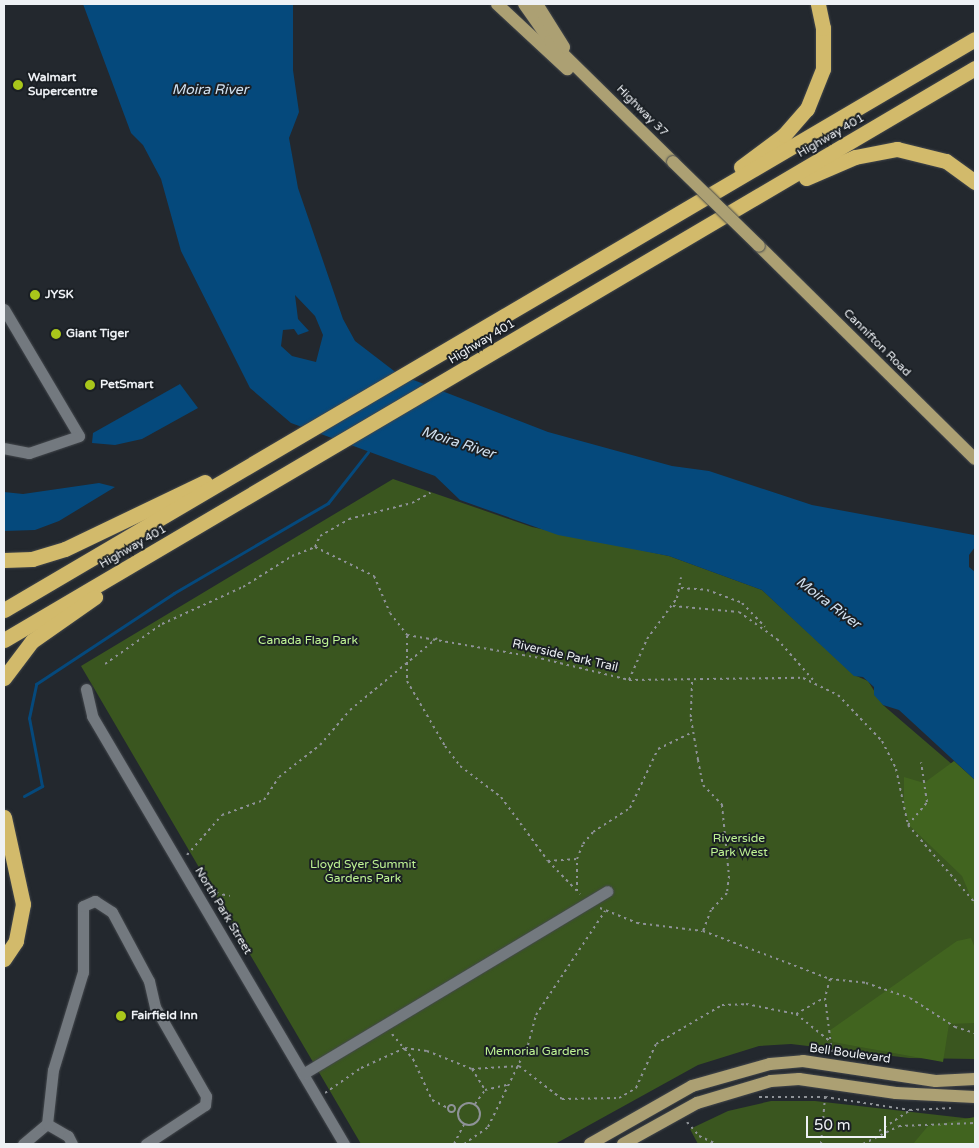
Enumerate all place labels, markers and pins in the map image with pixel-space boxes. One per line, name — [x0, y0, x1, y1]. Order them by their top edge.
place label: Walmart Supercentre — [28, 71, 97, 99]
marker: Walmart Supercentre — [12, 79, 24, 91]
place label: JYSK — [45, 288, 74, 302]
marker: JYSK — [29, 289, 41, 301]
place label: Giant Tiger — [66, 327, 129, 341]
marker: Giant Tiger — [50, 328, 62, 340]
place label: PetSmart — [100, 378, 154, 392]
marker: PetSmart — [84, 379, 96, 391]
place label: Fairfield Inn — [131, 1009, 198, 1023]
marker: Fairfield Inn — [115, 1010, 127, 1022]

